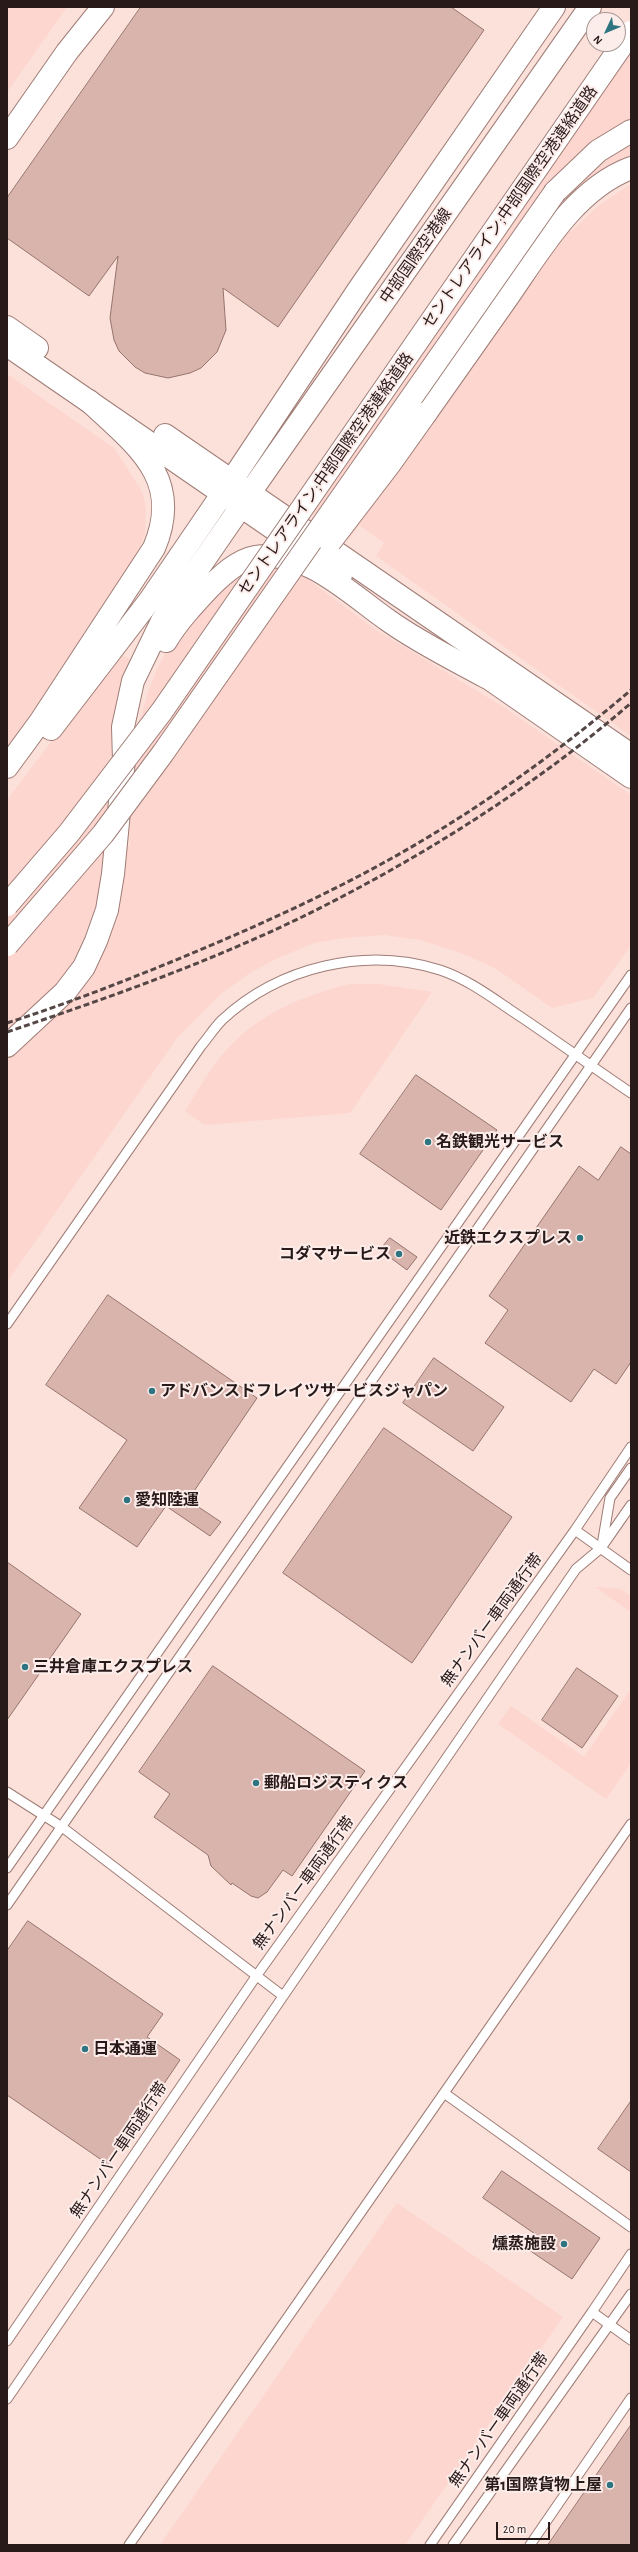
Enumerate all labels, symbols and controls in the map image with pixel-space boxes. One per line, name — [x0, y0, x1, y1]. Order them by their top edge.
north arrow — [586, 12, 626, 52]
text: N — [591, 33, 604, 47]
street label: セントレアライン;中部国際空港連絡道路 — [418, 82, 602, 332]
street label: 中部国際空港線 — [376, 205, 456, 307]
street label: セントレアライン;中部国際空港連絡道路 — [234, 349, 418, 599]
place label: 名鉄観光サービス — [436, 1132, 564, 1152]
marker: 名鉄観光サービス — [423, 1137, 433, 1147]
place label: 近鉄エクスプレス — [444, 1228, 572, 1248]
marker: 近鉄エクスプレス — [575, 1233, 585, 1243]
place label: コダマサービス — [279, 1244, 391, 1264]
marker: コダマサービス — [394, 1249, 404, 1259]
place label: アドバンスドフレイツサービスジャパン — [160, 1381, 448, 1401]
marker: アドバンスドフレイツサービスジャパン — [147, 1386, 157, 1396]
place label: 愛知陸運 — [135, 1490, 199, 1510]
marker: 愛知陸運 — [122, 1495, 132, 1505]
street label: 無ナンバー車両通行帯 — [437, 1550, 547, 1690]
place label: 三井倉庫エクスプレス — [33, 1657, 193, 1677]
marker: 三井倉庫エクスプレス — [20, 1662, 30, 1672]
place label: 郵船ロジスティクス — [264, 1773, 408, 1793]
marker: 郵船ロジスティクス — [251, 1778, 261, 1788]
street label: 無ナンバー車両通行帯 — [249, 1813, 359, 1953]
place label: 日本通運 — [93, 2039, 157, 2059]
marker: 日本通運 — [80, 2044, 90, 2054]
street label: 無ナンバー車両通行帯 — [66, 2078, 172, 2222]
place label: 燻蒸施設 — [492, 2234, 556, 2254]
marker: 燻蒸施設 — [559, 2239, 569, 2249]
street label: 無ナンバー車両通行帯 — [445, 2349, 553, 2491]
place label: 第1国際貨物上屋 — [484, 2475, 602, 2495]
marker: 第1国際貨物上屋 — [605, 2480, 615, 2490]
scale bar — [498, 2514, 552, 2540]
text: 20 m — [503, 2523, 526, 2535]

